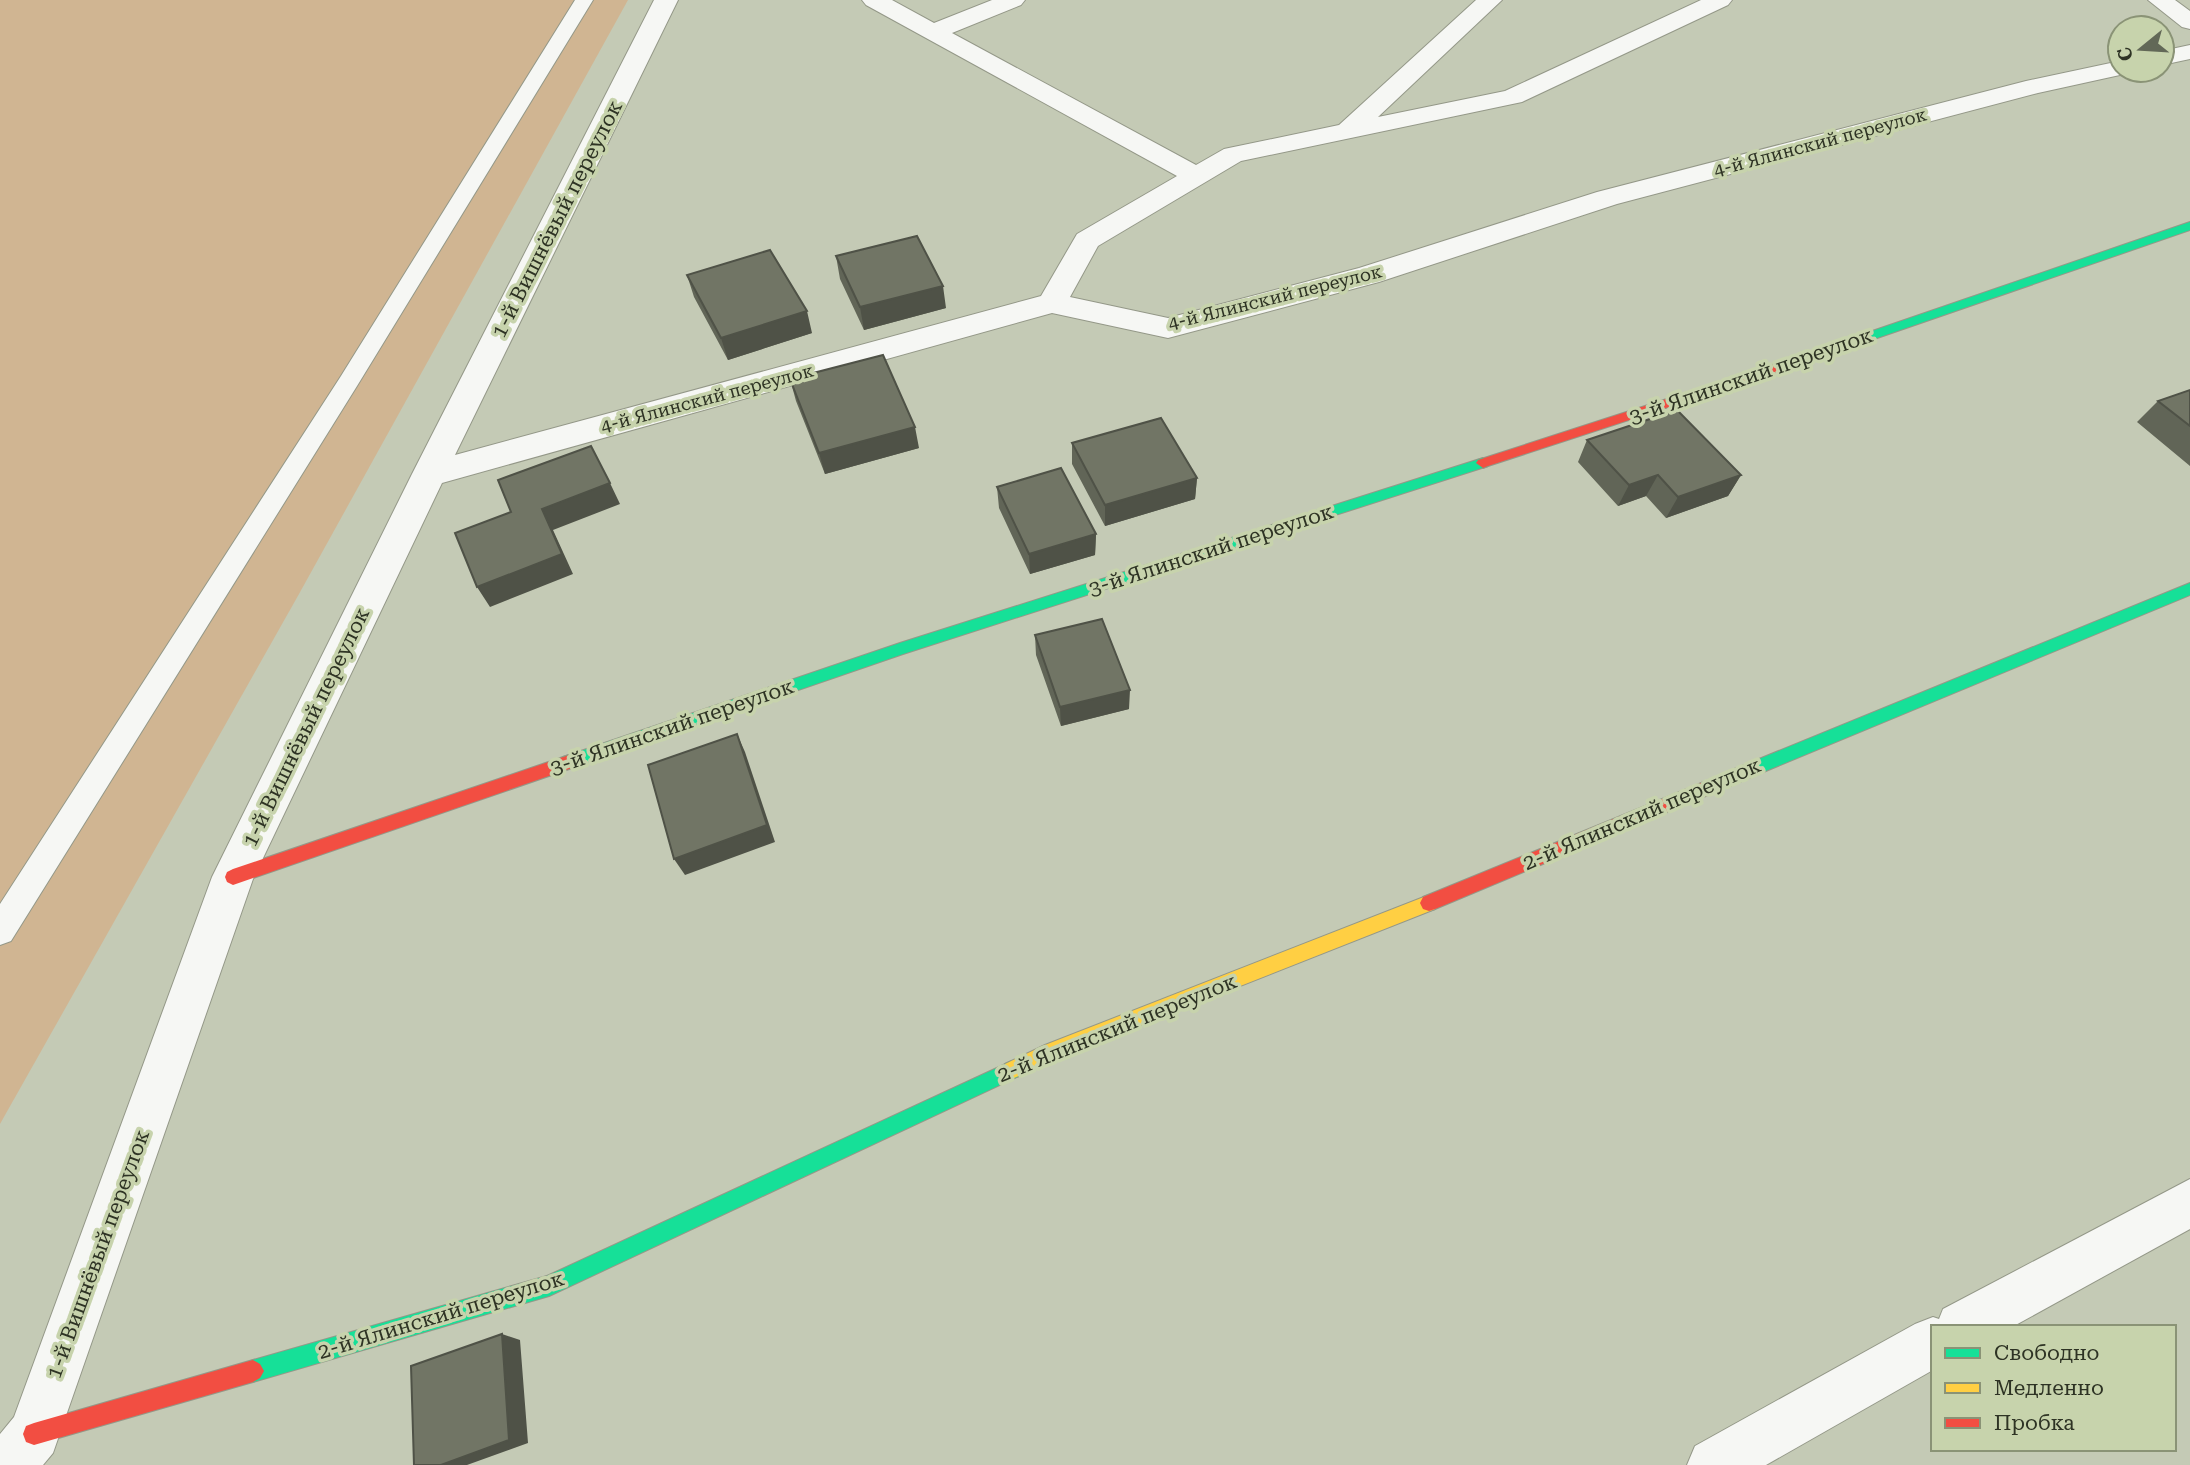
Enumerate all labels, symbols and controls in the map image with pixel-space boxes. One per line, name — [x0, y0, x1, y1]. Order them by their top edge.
north arrow — [2106, 14, 2176, 84]
text: С — [2112, 44, 2138, 64]
street label: 1-й Вишнёвый переулок — [487, 96, 627, 342]
street label: 4-й Ялинский переулок — [1711, 103, 1929, 181]
street label: 4-й Ялинский переулок — [1166, 260, 1384, 334]
street label: 3-й Ялинский переулок — [1626, 323, 1876, 429]
street label: 4-й Ялинский переулок — [598, 359, 816, 437]
street label: 3-й Ялинский переулок — [1086, 499, 1336, 601]
street label: 1-й Вишнёвый переулок — [238, 604, 374, 850]
street label: 3-й Ялинский переулок — [547, 674, 797, 780]
street label: 2-й Ялинский переулок — [1519, 753, 1765, 875]
street label: 2-й Ялинский переулок — [994, 969, 1240, 1087]
street label: 1-й Вишнёвый переулок — [42, 1126, 154, 1382]
street label: 2-й Ялинский переулок — [315, 1266, 567, 1364]
legend — [1931, 1325, 2176, 1451]
text: Свободно — [1994, 1341, 2100, 1365]
text: Медленно — [1994, 1376, 2104, 1400]
text: Пробка — [1994, 1411, 2075, 1435]

